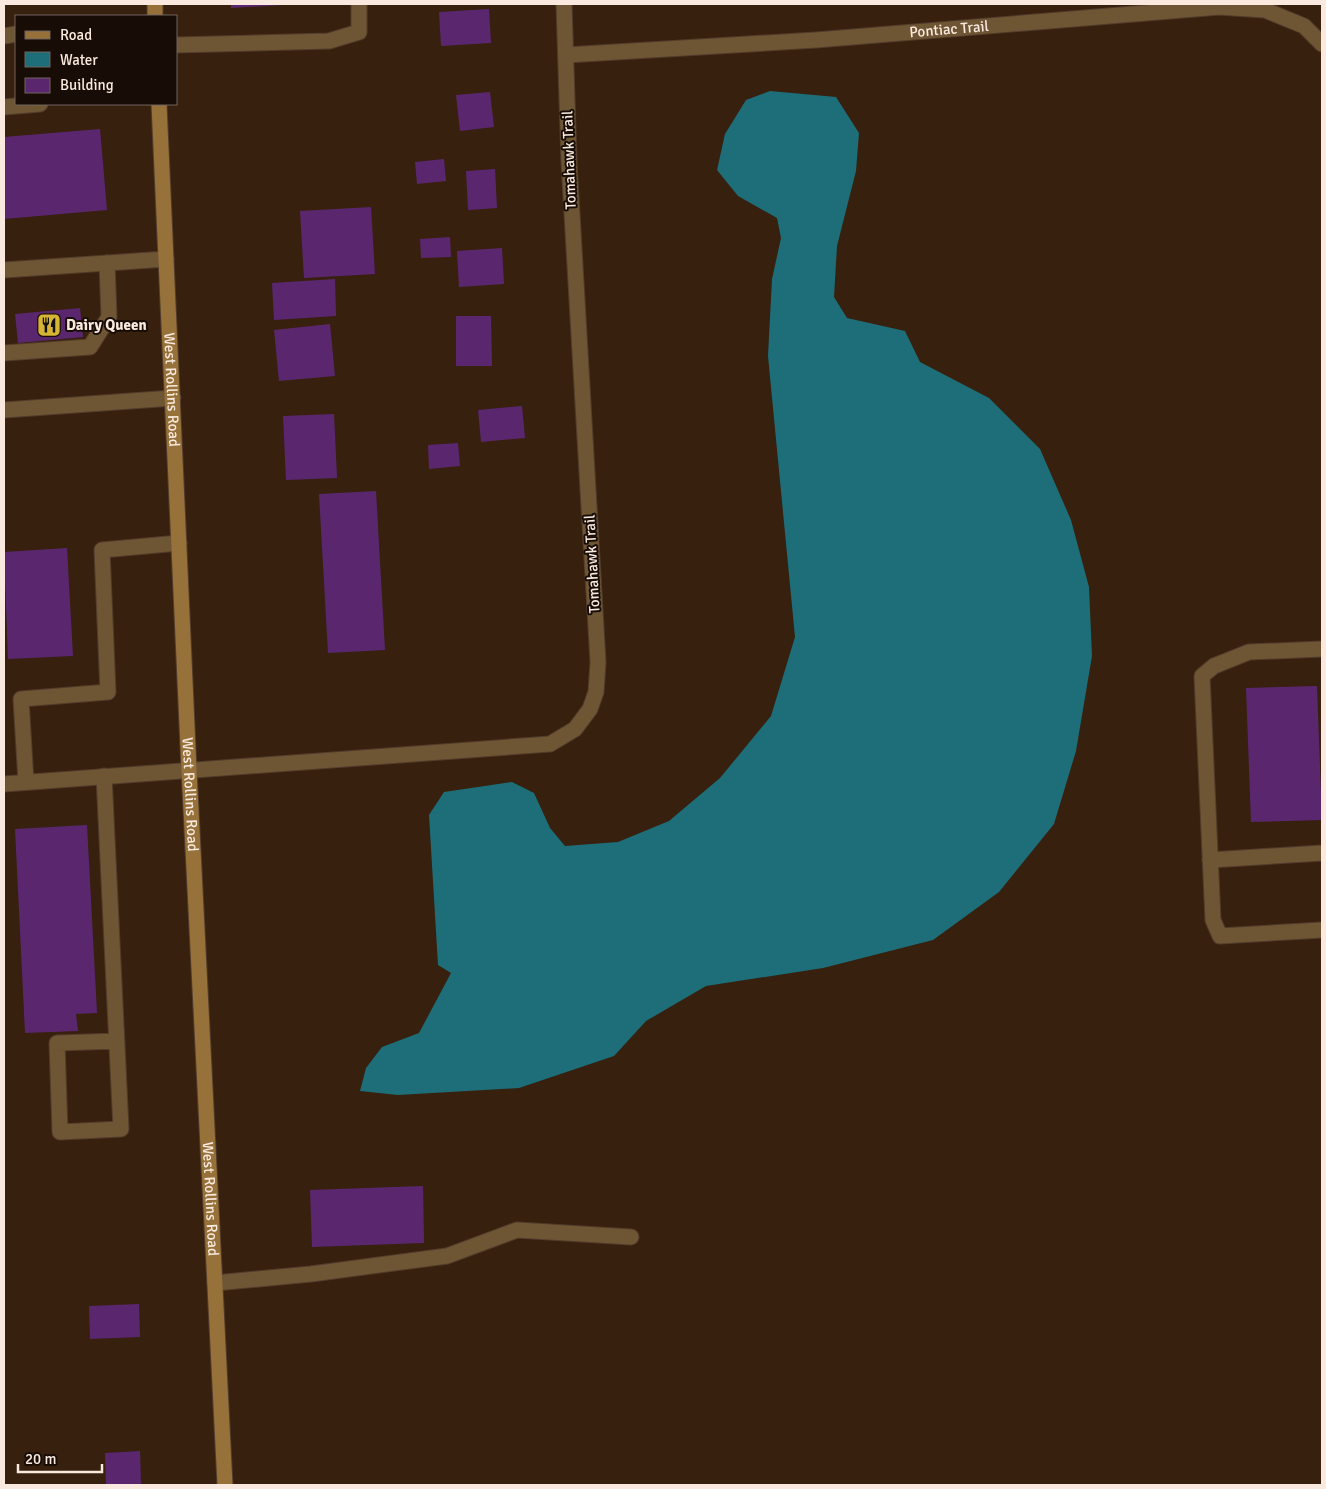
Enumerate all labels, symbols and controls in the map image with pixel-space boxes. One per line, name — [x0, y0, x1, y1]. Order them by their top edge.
legend — [15, 15, 178, 105]
street label: Pontiac Trail — [909, 17, 990, 41]
text: Road — [60, 26, 92, 44]
text: Water — [60, 51, 98, 69]
text: Building — [60, 76, 114, 94]
street label: Tomahawk Trail — [558, 110, 580, 210]
restaurant icon: Dairy Queen — [36, 312, 62, 338]
place label: Dairy Queen — [66, 316, 147, 334]
street label: West Rollins Road — [160, 332, 183, 447]
street label: Tomahawk Trail — [580, 514, 604, 614]
street label: West Rollins Road — [179, 737, 202, 852]
street label: West Rollins Road — [199, 1141, 222, 1256]
scale bar — [18, 1442, 101, 1474]
text: 20 m — [25, 1450, 56, 1468]

